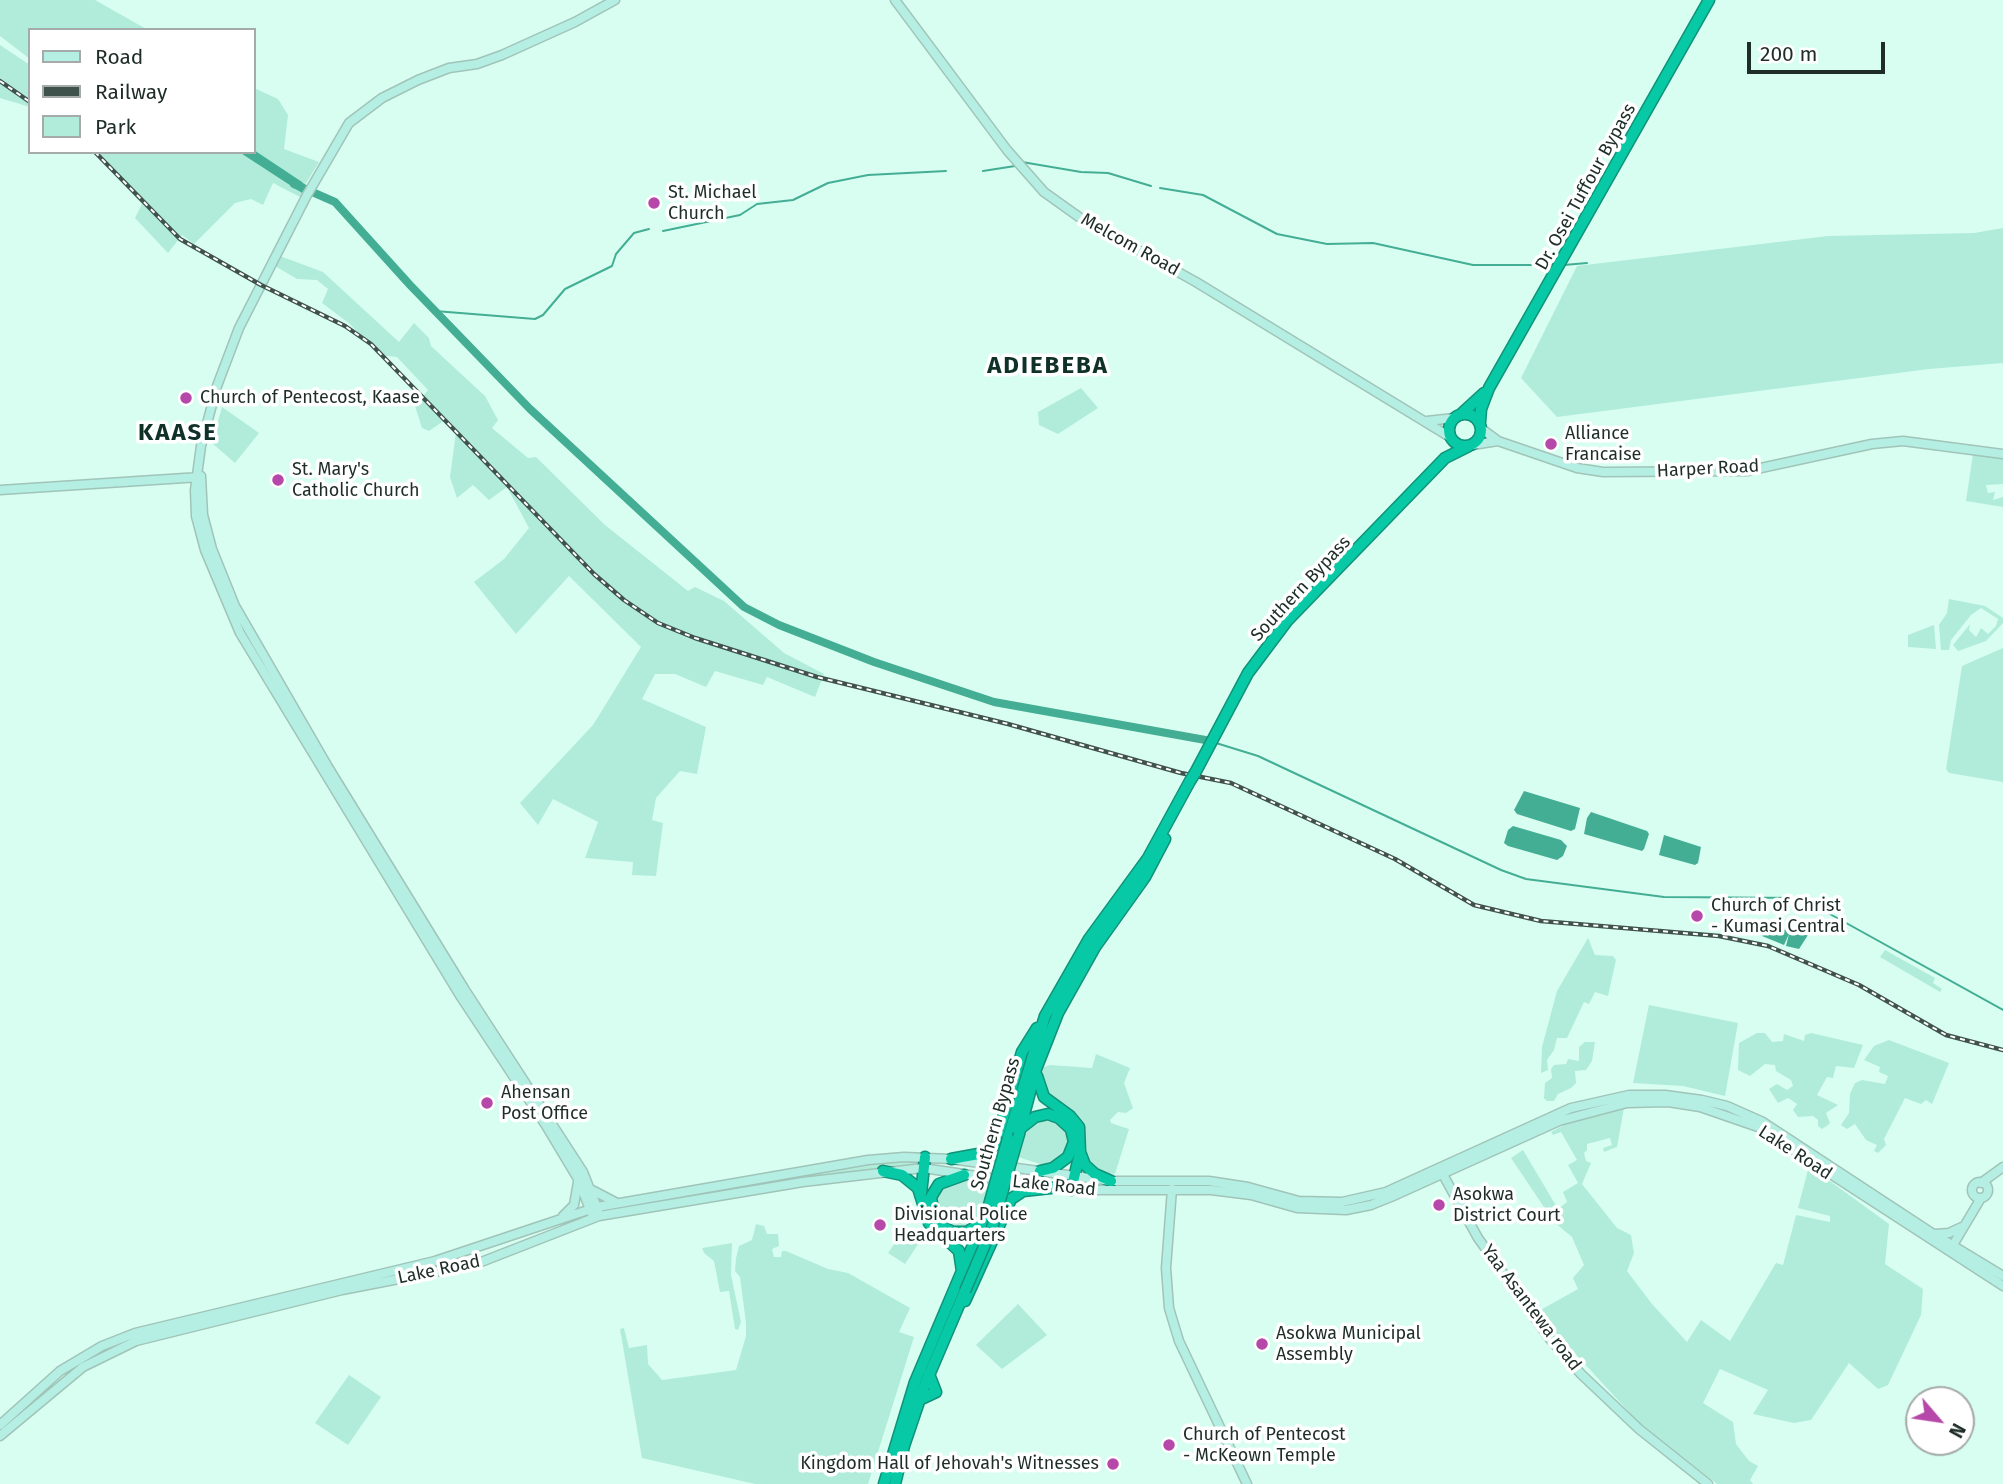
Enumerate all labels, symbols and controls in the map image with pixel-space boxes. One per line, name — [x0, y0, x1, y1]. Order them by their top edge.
legend — [28, 28, 256, 154]
scale bar — [1751, 28, 1889, 72]
text: 200 m — [1760, 41, 1817, 67]
text: Road — [95, 44, 143, 70]
text: Railway — [95, 79, 167, 105]
street label: Dr. Osei Tuffour Bypass — [1531, 100, 1641, 274]
text: Park — [95, 114, 136, 140]
place label: St. Michael Church — [668, 182, 757, 224]
marker: St. Michael Church — [646, 195, 662, 211]
street label: Melcom Road — [1077, 209, 1183, 281]
district label: ADIEBEBA — [988, 352, 1108, 380]
place label: Church of Pentecost, Kaase — [200, 387, 420, 409]
marker: Church of Pentecost, Kaase — [178, 390, 194, 406]
district label: KAASE — [139, 419, 217, 447]
place label: Alliance Francaise — [1565, 423, 1641, 466]
marker: Alliance Francaise — [1543, 436, 1559, 452]
street label: Harper Road — [1656, 456, 1760, 482]
place label: St. Mary's Catholic Church — [292, 459, 419, 502]
marker: St. Mary's Catholic Church — [270, 472, 286, 488]
street label: Southern Bypass — [1247, 532, 1355, 646]
place label: Church of Christ - Kumasi Central — [1711, 895, 1845, 937]
marker: Church of Christ - Kumasi Central — [1689, 908, 1705, 924]
street label: Southern Bypass — [967, 1055, 1025, 1193]
place label: Ahensan Post Office — [501, 1082, 588, 1124]
marker: Ahensan Post Office — [479, 1095, 495, 1111]
street label: Lake Road — [1754, 1121, 1836, 1185]
street label: Lake Road — [1011, 1171, 1097, 1201]
place label: Asokwa District Court — [1453, 1184, 1561, 1226]
marker: Asokwa District Court — [1431, 1197, 1447, 1213]
place label: Divisional Police Headquarters — [894, 1204, 1028, 1246]
marker: Divisional Police Headquarters — [872, 1217, 888, 1233]
street label: Yaa Asantewa road — [1477, 1241, 1585, 1375]
street label: Lake Road — [396, 1251, 482, 1289]
place label: Asokwa Municipal Assembly — [1276, 1323, 1421, 1366]
marker: Asokwa Municipal Assembly — [1254, 1336, 1270, 1352]
north arrow — [1905, 1386, 1975, 1456]
text: N — [1944, 1419, 1970, 1442]
place label: Church of Pentecost - McKeown Temple — [1183, 1424, 1346, 1466]
marker: Church of Pentecost - McKeown Temple — [1161, 1437, 1177, 1453]
place label: Kingdom Hall of Jehovah's Witnesses — [800, 1453, 1099, 1475]
marker: Kingdom Hall of Jehovah's Witnesses — [1105, 1456, 1121, 1472]

